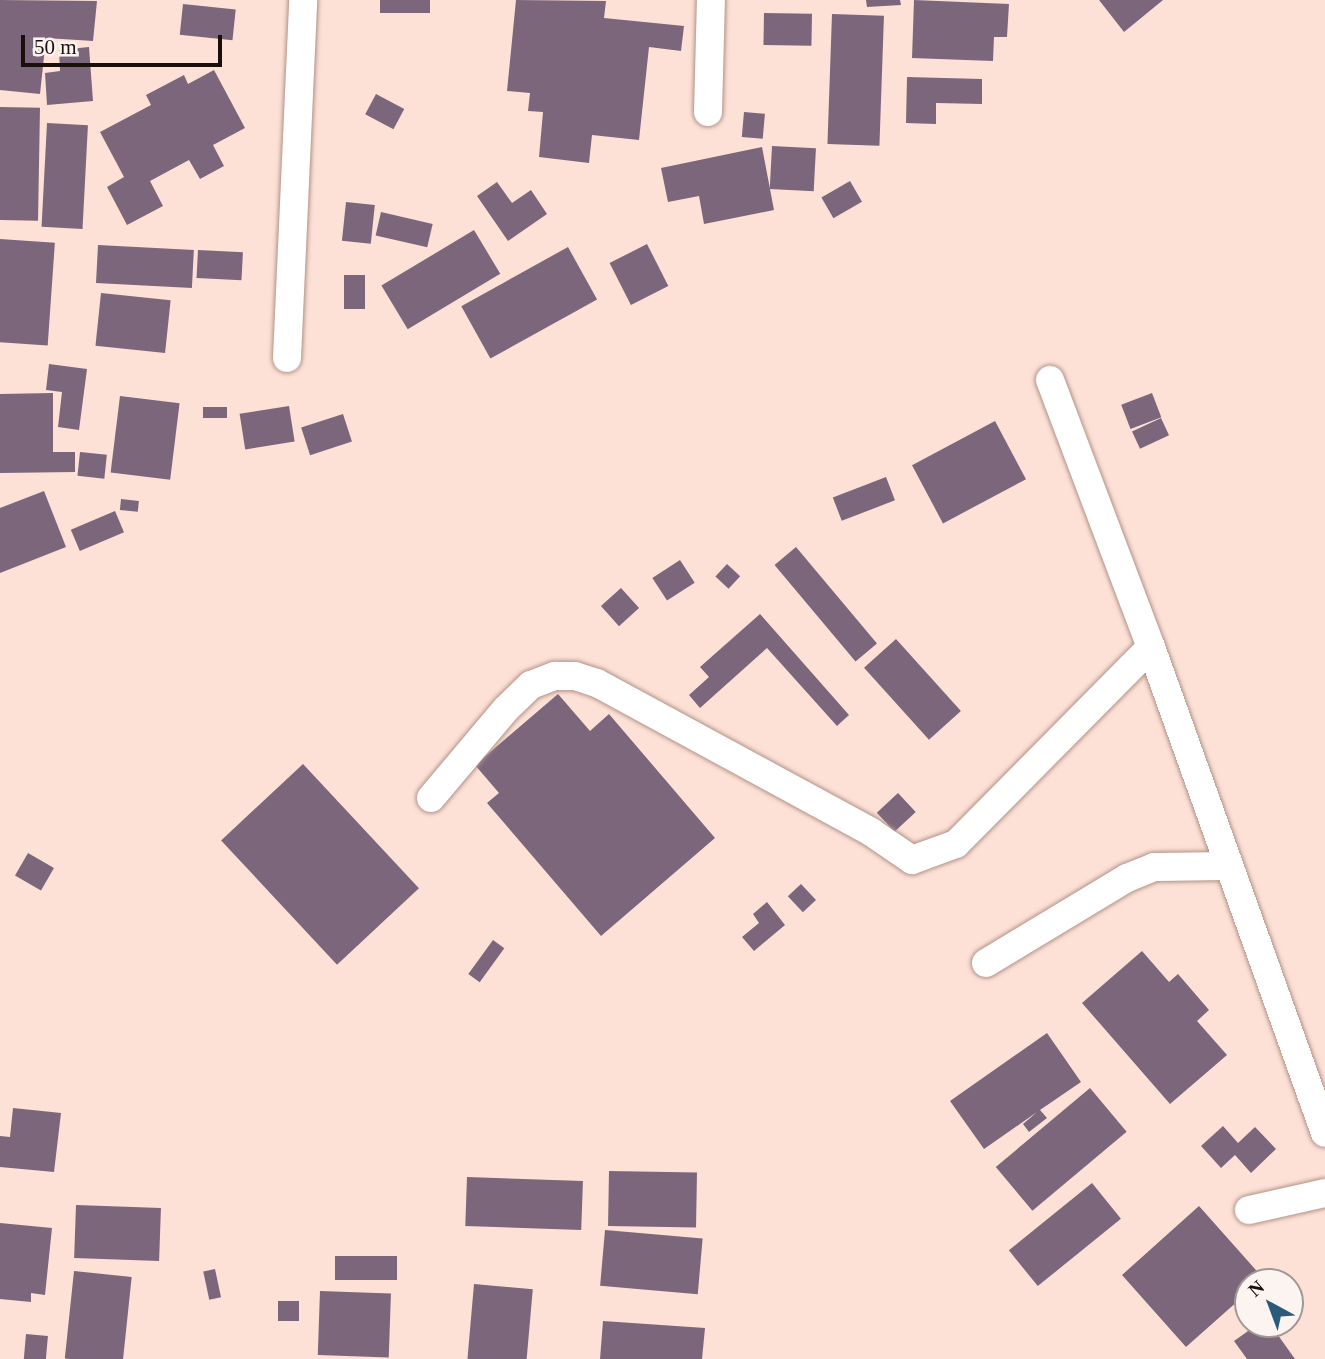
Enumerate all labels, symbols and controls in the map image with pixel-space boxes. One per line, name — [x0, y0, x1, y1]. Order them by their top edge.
scale bar — [24, 21, 226, 65]
text: 50 m — [34, 35, 77, 59]
north arrow — [1234, 1268, 1304, 1338]
text: N — [1244, 1276, 1268, 1301]

